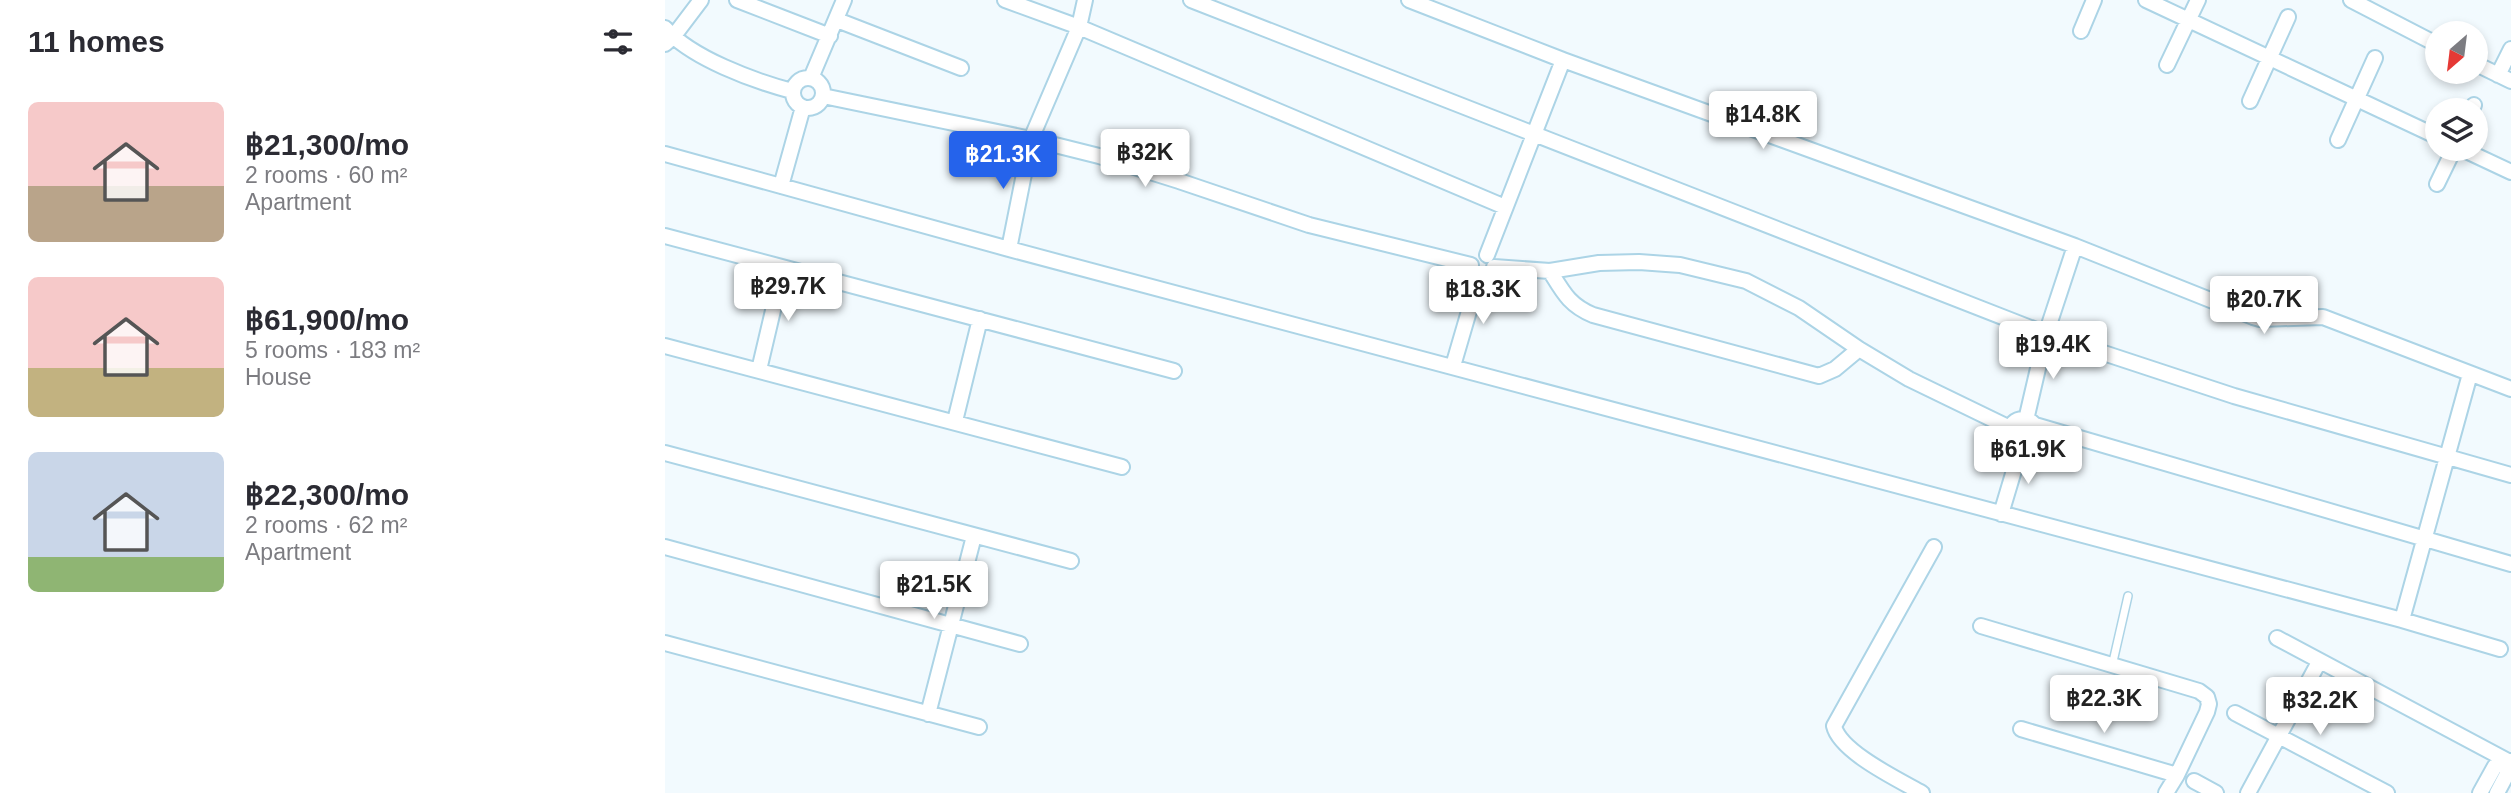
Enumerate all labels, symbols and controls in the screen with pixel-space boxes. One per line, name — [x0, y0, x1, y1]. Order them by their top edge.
north arrow — [2425, 21, 2489, 84]
map controls — [2425, 21, 2488, 161]
icon: filters — [599, 23, 637, 61]
text: 11 homes — [28, 25, 165, 58]
pin: ฿14.8K — [1706, 92, 1820, 151]
button: layers — [2425, 98, 2488, 161]
text: ฿14.8K — [1725, 101, 1801, 127]
text: ฿21,300/mo — [245, 128, 409, 161]
icon: home — [84, 130, 168, 214]
pin: ฿32K — [1104, 130, 1186, 189]
pin: ฿21.3K — [946, 132, 1060, 191]
text: ฿32K — [1117, 139, 1173, 165]
text: ฿21.3K — [965, 141, 1041, 167]
text: 2 rooms · 60 m² — [245, 162, 407, 188]
text: Apartment — [245, 189, 351, 215]
pin: ฿29.7K — [731, 264, 845, 323]
pin: ฿18.3K — [1426, 266, 1540, 326]
text: ฿29.7K — [750, 273, 826, 299]
text: ฿18.3K — [1445, 276, 1521, 302]
pin: ฿20.7K — [2207, 276, 2321, 336]
text: ฿20.7K — [2226, 286, 2302, 312]
text: ฿61,900/mo — [245, 303, 409, 336]
icon: home — [84, 305, 168, 389]
pin: ฿19.4K — [1996, 322, 2110, 381]
text: ฿19.4K — [2015, 331, 2091, 357]
text: 5 rooms · 183 m² — [245, 337, 420, 363]
text: House — [245, 364, 311, 390]
pin: ฿61.9K — [1971, 426, 2085, 486]
text: ฿61.9K — [1990, 436, 2066, 462]
text: ฿22,300/mo — [245, 478, 409, 511]
icon: home — [84, 480, 168, 564]
text: 2 rooms · 62 m² — [245, 512, 407, 538]
text: Apartment — [245, 539, 351, 565]
pin: ฿21.5K — [877, 562, 991, 621]
text: ฿21.5K — [896, 571, 972, 597]
pin: ฿22.3K — [2047, 676, 2161, 735]
pin: ฿32.2K — [2263, 678, 2377, 737]
text: ฿22.3K — [2066, 685, 2142, 711]
text: ฿32.2K — [2282, 687, 2358, 713]

